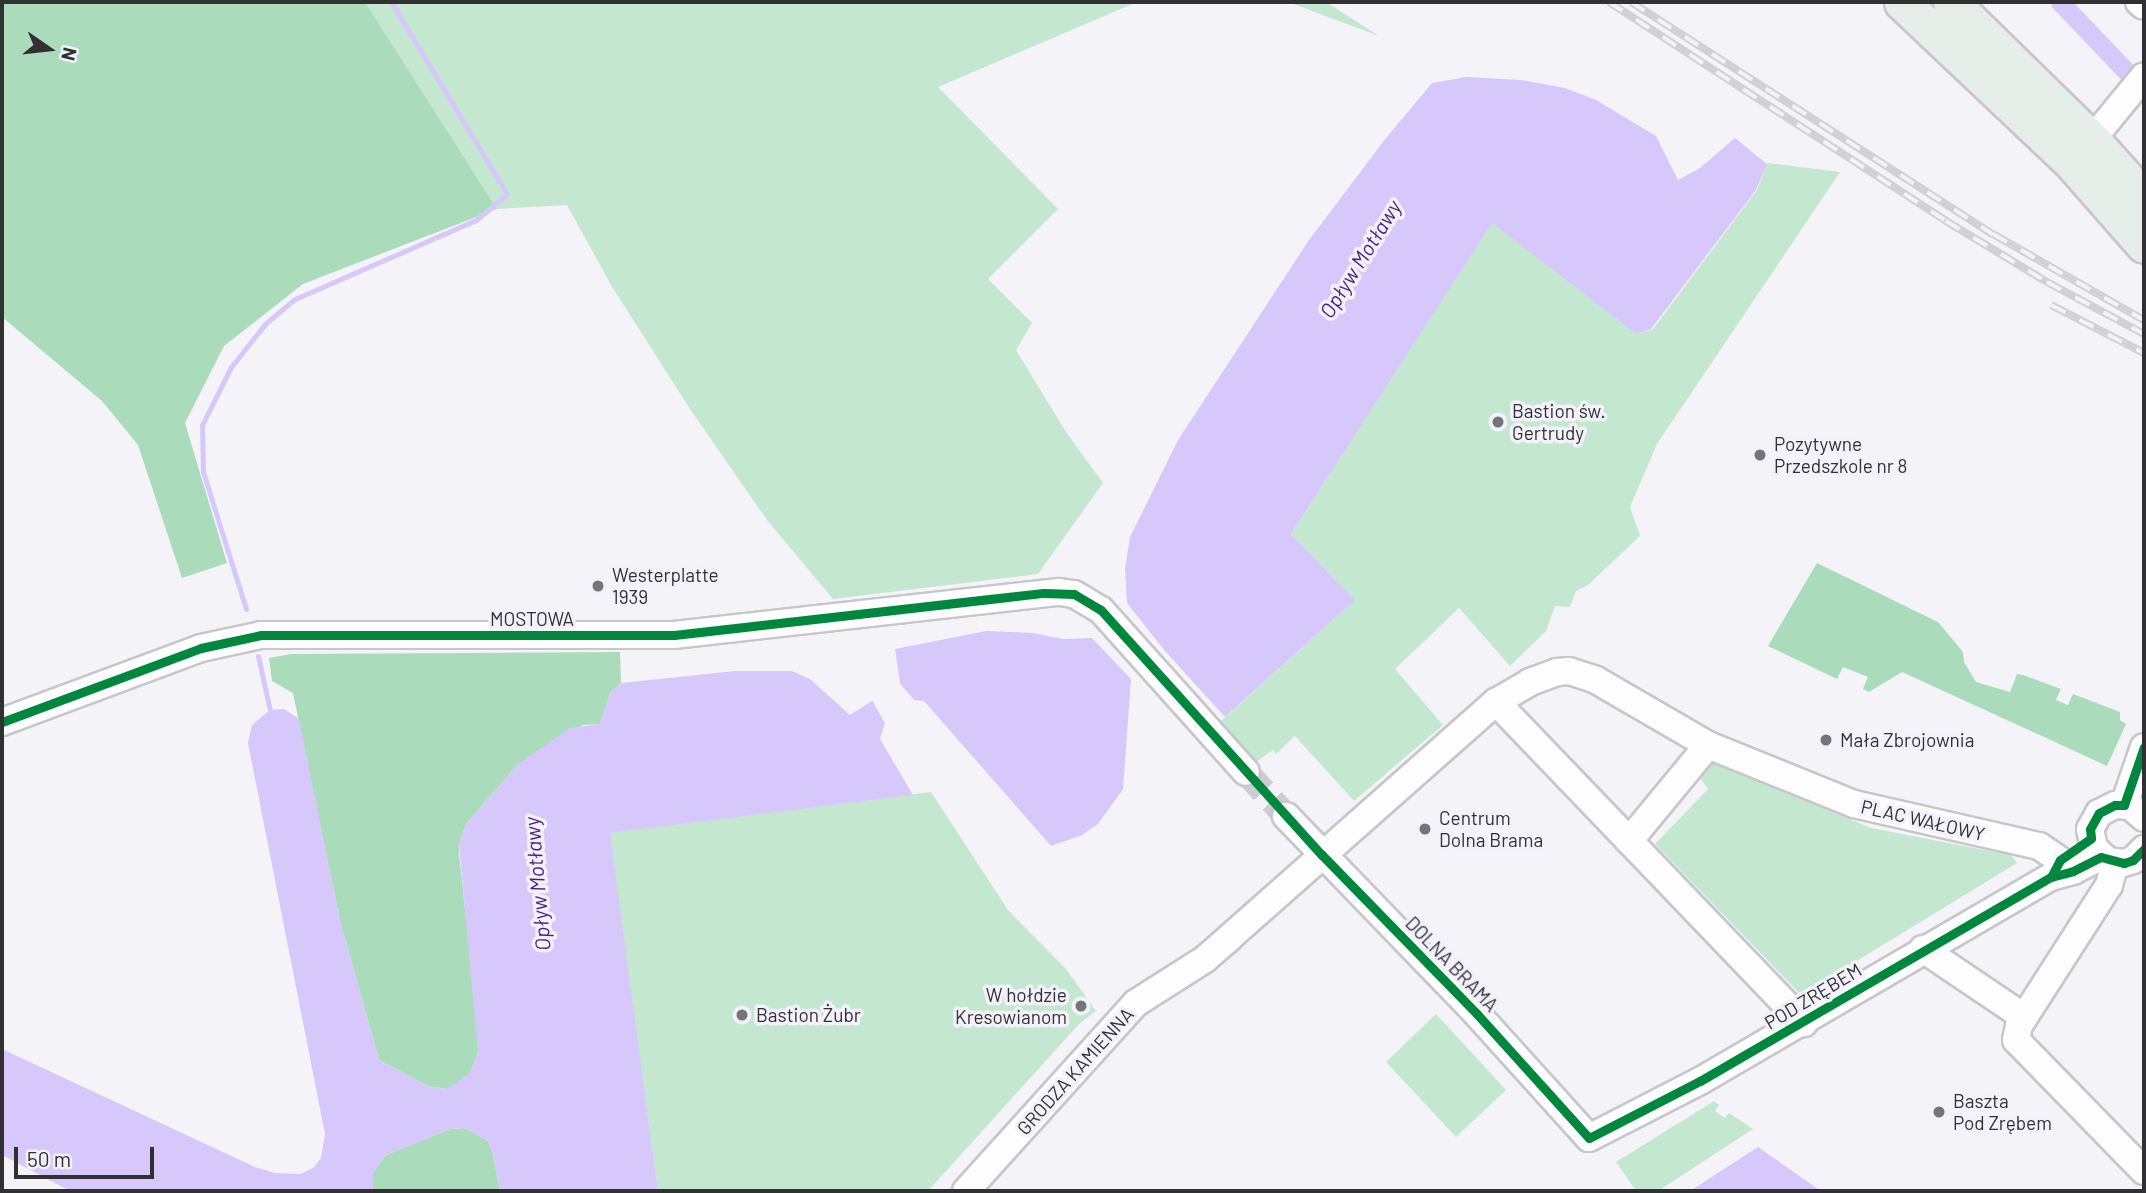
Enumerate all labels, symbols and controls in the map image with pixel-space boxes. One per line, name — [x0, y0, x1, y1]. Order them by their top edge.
north arrow — [14, 14, 84, 84]
text: N — [57, 45, 83, 63]
water label: Opływ Motławy — [1314, 195, 1406, 323]
place label: Bastion św. Gertrudy — [1512, 400, 1606, 444]
marker: Bastion św. Gertrudy — [1490, 414, 1506, 430]
place label: Pozytywne Przedszkole nr 8 — [1774, 433, 1907, 477]
marker: Pozytywne Przedszkole nr 8 — [1752, 447, 1768, 463]
place label: Westerplatte 1939 — [612, 564, 719, 608]
marker: Westerplatte 1939 — [590, 578, 606, 594]
street label: MOSTOWA — [490, 608, 574, 630]
place label: Mała Zbrojownia — [1840, 729, 1974, 751]
marker: Mała Zbrojownia — [1818, 732, 1834, 748]
street label: PLAC WAŁOWY — [1859, 795, 1987, 845]
place label: Centrum Dolna Brama — [1439, 807, 1543, 851]
water label: Opływ Motławy — [519, 816, 555, 952]
marker: Centrum Dolna Brama — [1417, 821, 1433, 837]
street label: DOLNA BRAMA — [1401, 912, 1503, 1016]
street label: POD ZRĘBEM — [1760, 958, 1866, 1034]
place label: W hołdzie Kresowianom — [955, 984, 1067, 1028]
marker: W hołdzie Kresowianom — [1073, 998, 1089, 1014]
street label: GRODZA KAMIENNA — [1012, 1003, 1138, 1139]
place label: Bastion Żubr — [756, 1004, 861, 1026]
marker: Bastion Żubr — [734, 1007, 750, 1023]
place label: Baszta Pod Zrębem — [1953, 1090, 2052, 1134]
marker: Baszta Pod Zrębem — [1931, 1104, 1947, 1120]
scale bar — [18, 1134, 158, 1178]
text: 50 m — [27, 1146, 71, 1171]

